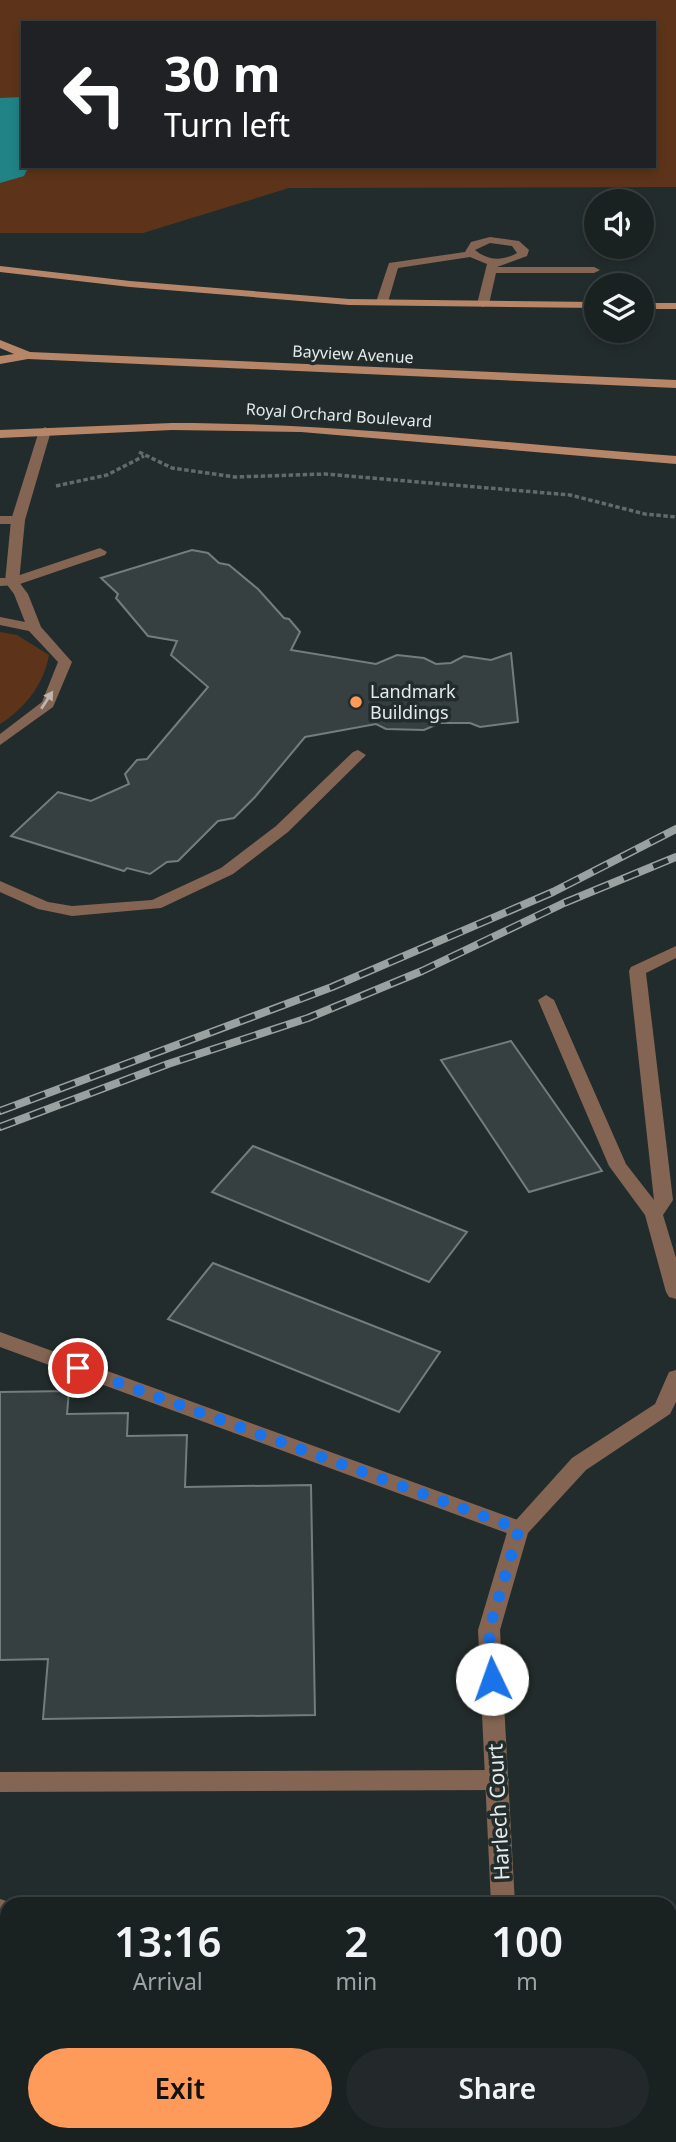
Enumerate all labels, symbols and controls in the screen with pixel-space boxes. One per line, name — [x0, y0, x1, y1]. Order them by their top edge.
text: 30 m — [164, 40, 281, 106]
icon: left — [49, 49, 140, 140]
text: Turn left — [164, 103, 290, 146]
map controls — [584, 189, 654, 343]
button: sound — [584, 189, 654, 259]
button: layers — [584, 273, 654, 343]
street label: Bayview Avenue — [292, 340, 414, 368]
street label: Royal Orchard Boulevard — [245, 398, 433, 432]
place label: Landmark Buildings — [370, 679, 456, 724]
one-way arrow — [41, 690, 54, 710]
marker: Landmark Buildings — [348, 694, 364, 710]
pin — [48, 1338, 108, 1398]
icon: arrive — [59, 1349, 97, 1387]
position arrow — [455, 1642, 529, 1716]
street label: Harlech Court — [480, 1742, 516, 1881]
text: 13:16 — [114, 1912, 222, 1969]
text: 2 — [344, 1912, 368, 1969]
text: 100 — [491, 1912, 563, 1969]
text: Arrival — [133, 1965, 203, 1997]
text: min — [335, 1965, 377, 1997]
text: m — [516, 1965, 538, 1997]
button: Exit — [28, 2048, 332, 2128]
button: Share — [346, 2048, 649, 2128]

